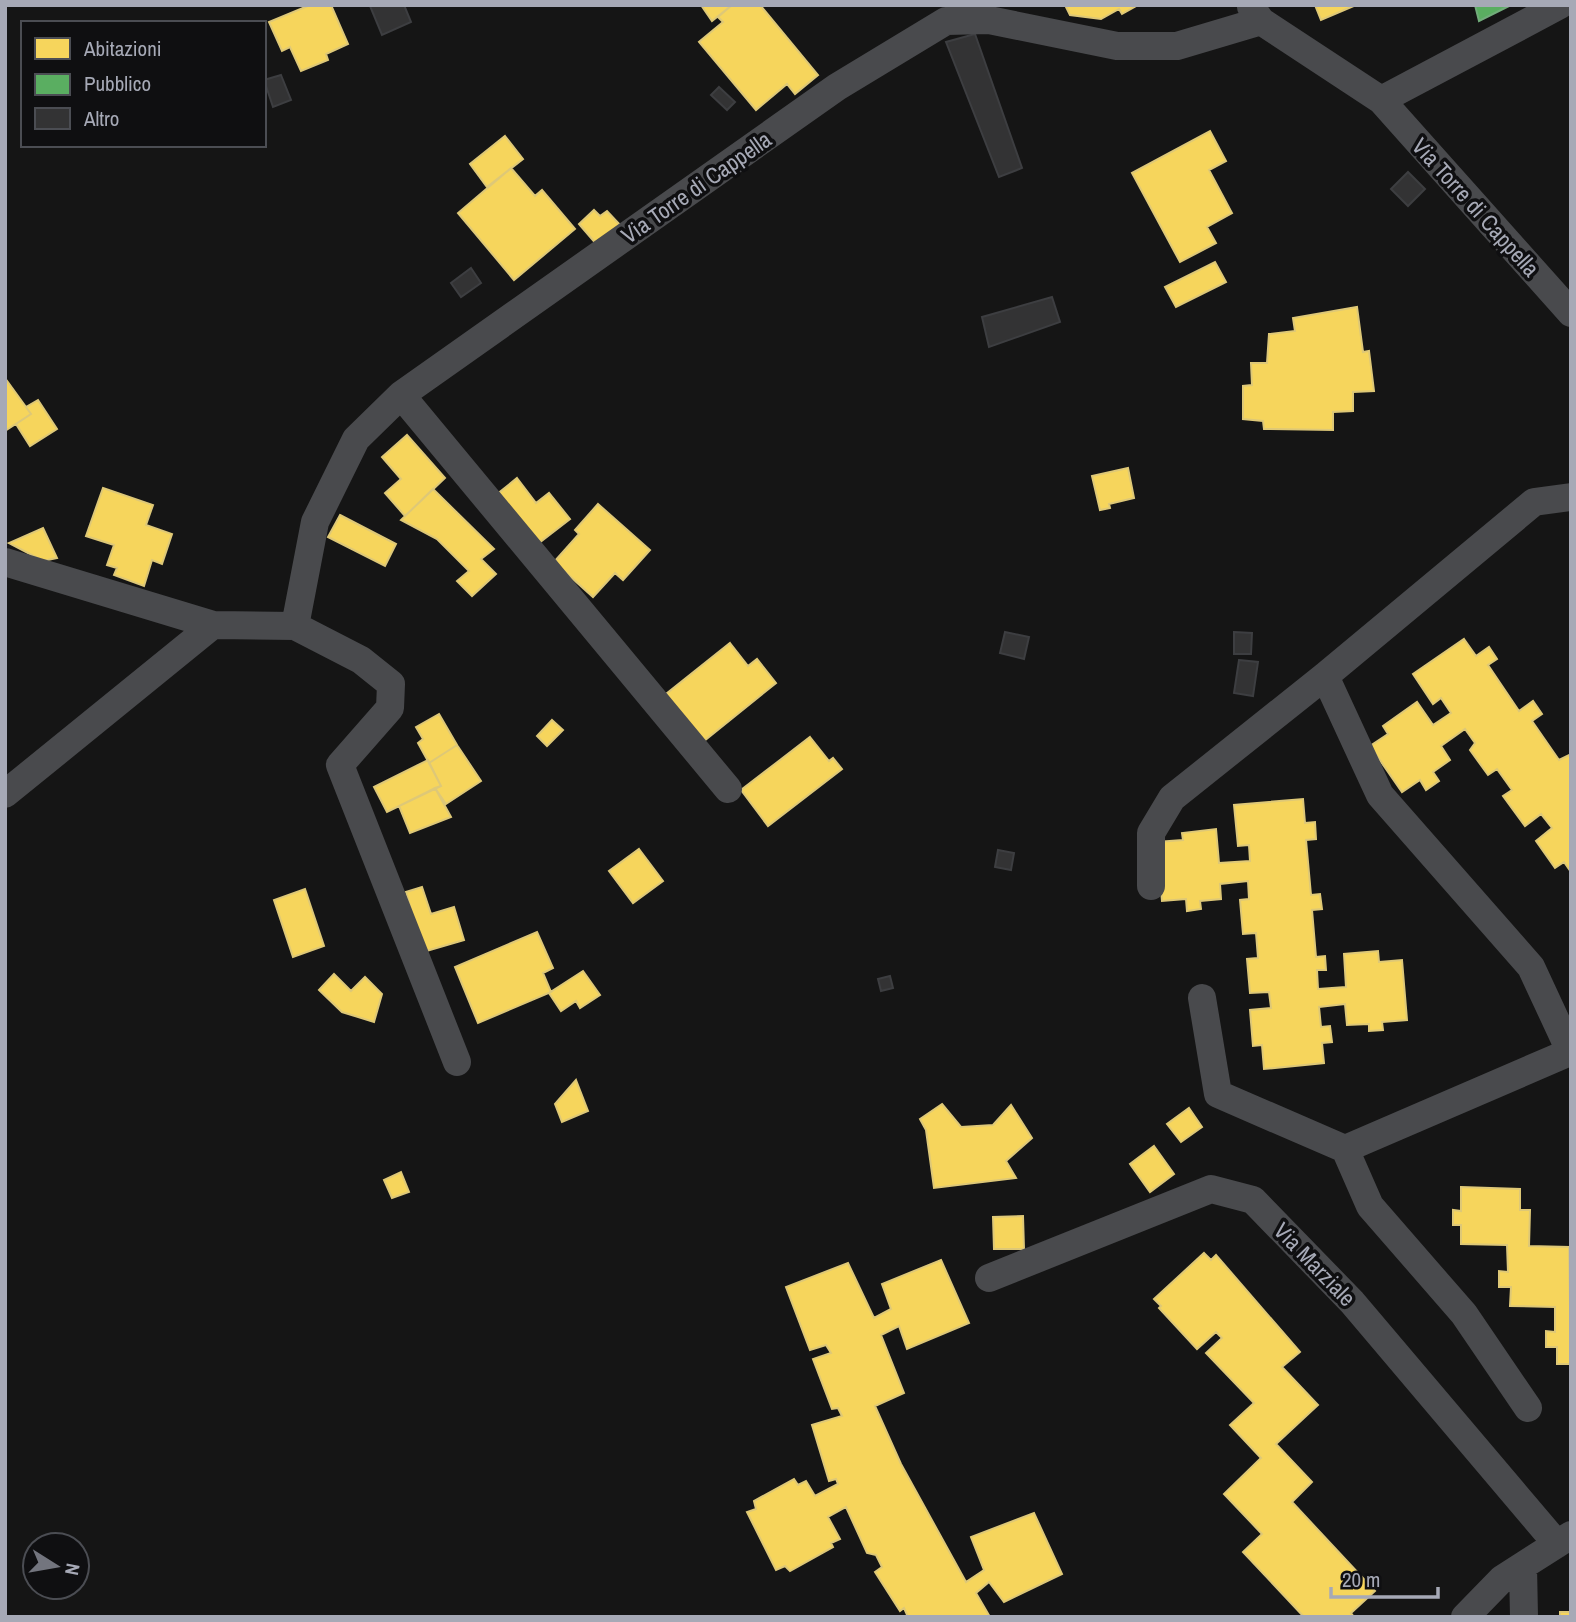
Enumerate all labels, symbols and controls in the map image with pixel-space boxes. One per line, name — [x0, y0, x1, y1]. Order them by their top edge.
legend — [21, 21, 266, 147]
text: Abitazioni — [83, 34, 162, 63]
text: Pubblico — [84, 69, 151, 98]
text: Altro — [83, 104, 119, 133]
street label: Via Torre di Cappella — [615, 123, 778, 250]
street label: Via Torre di Cappella — [1405, 131, 1547, 283]
street label: Via Marziale — [1267, 1215, 1363, 1313]
north arrow — [21, 1531, 91, 1601]
scale bar — [1331, 1556, 1438, 1600]
text: N — [59, 1561, 87, 1577]
text: 20 m — [1342, 1565, 1380, 1594]

